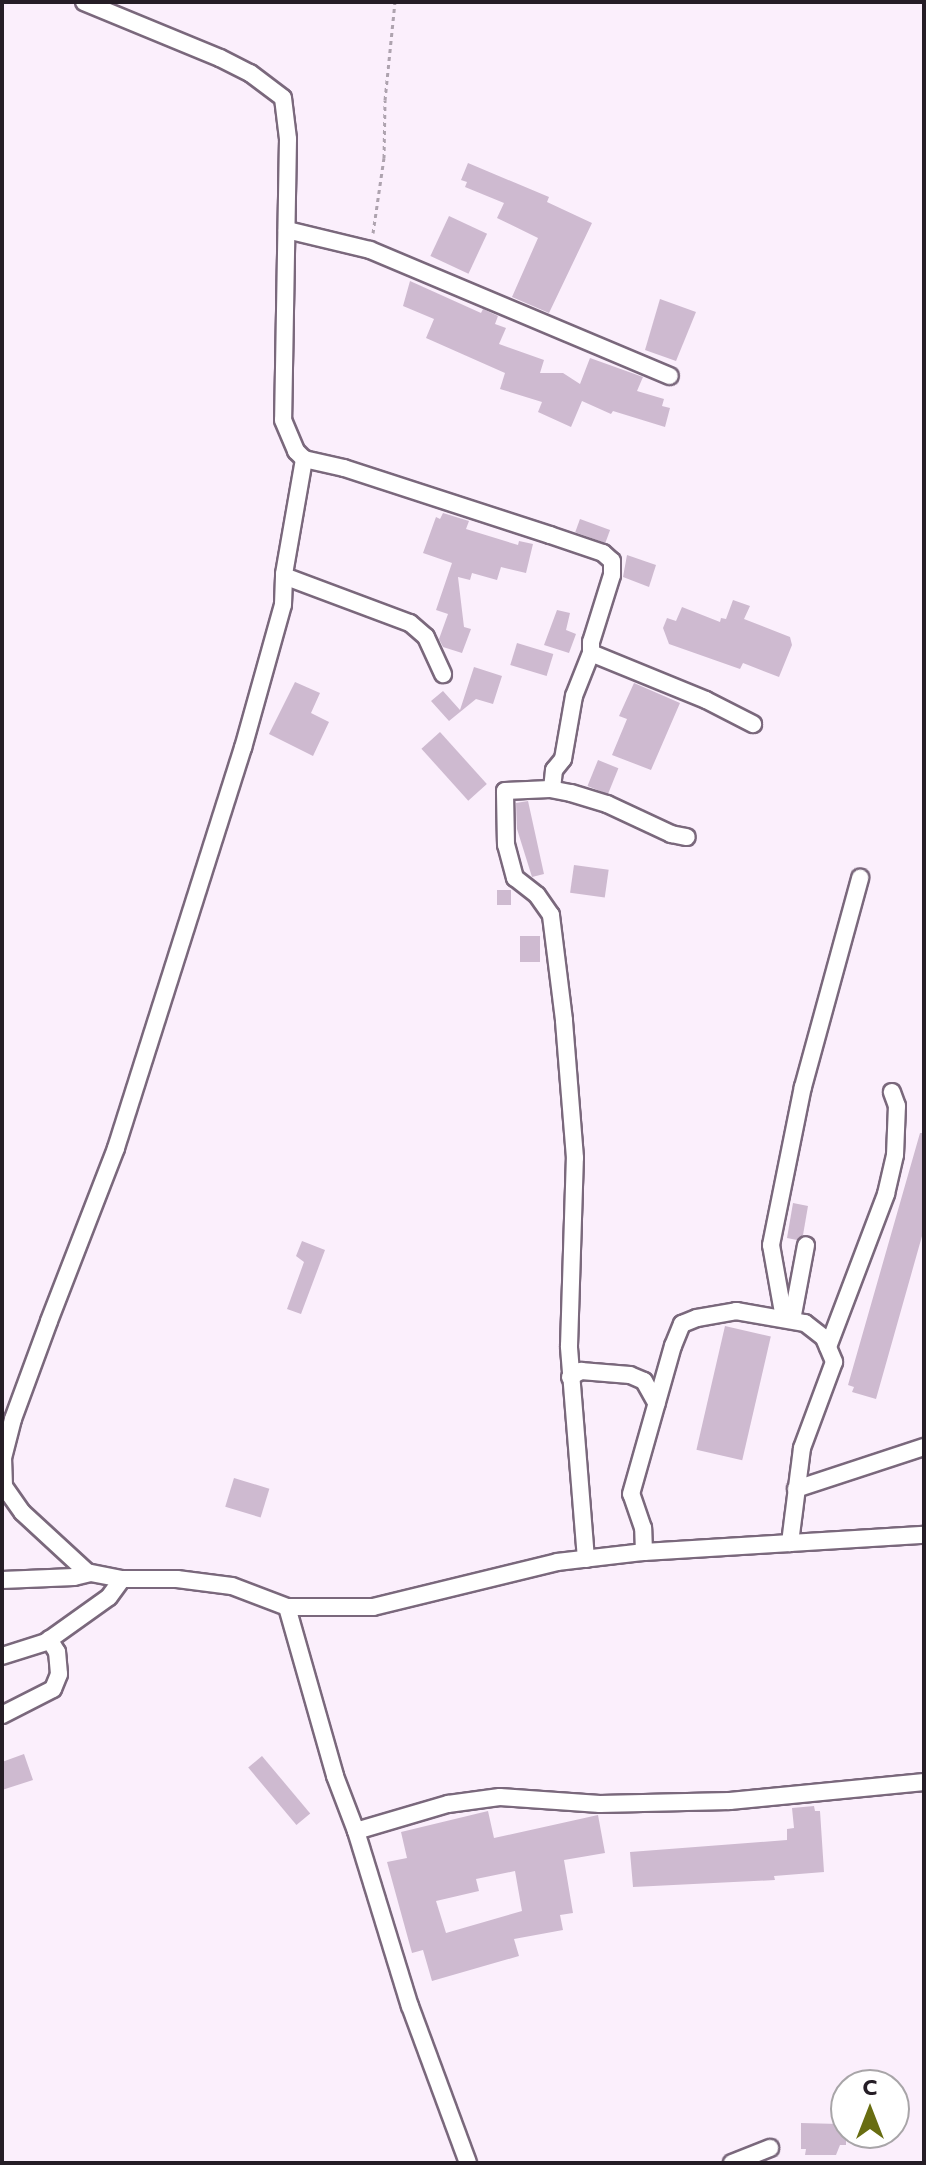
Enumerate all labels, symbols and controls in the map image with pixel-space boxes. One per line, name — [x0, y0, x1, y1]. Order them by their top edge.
north arrow — [830, 2069, 910, 2149]
text: С — [862, 2073, 878, 2100]

